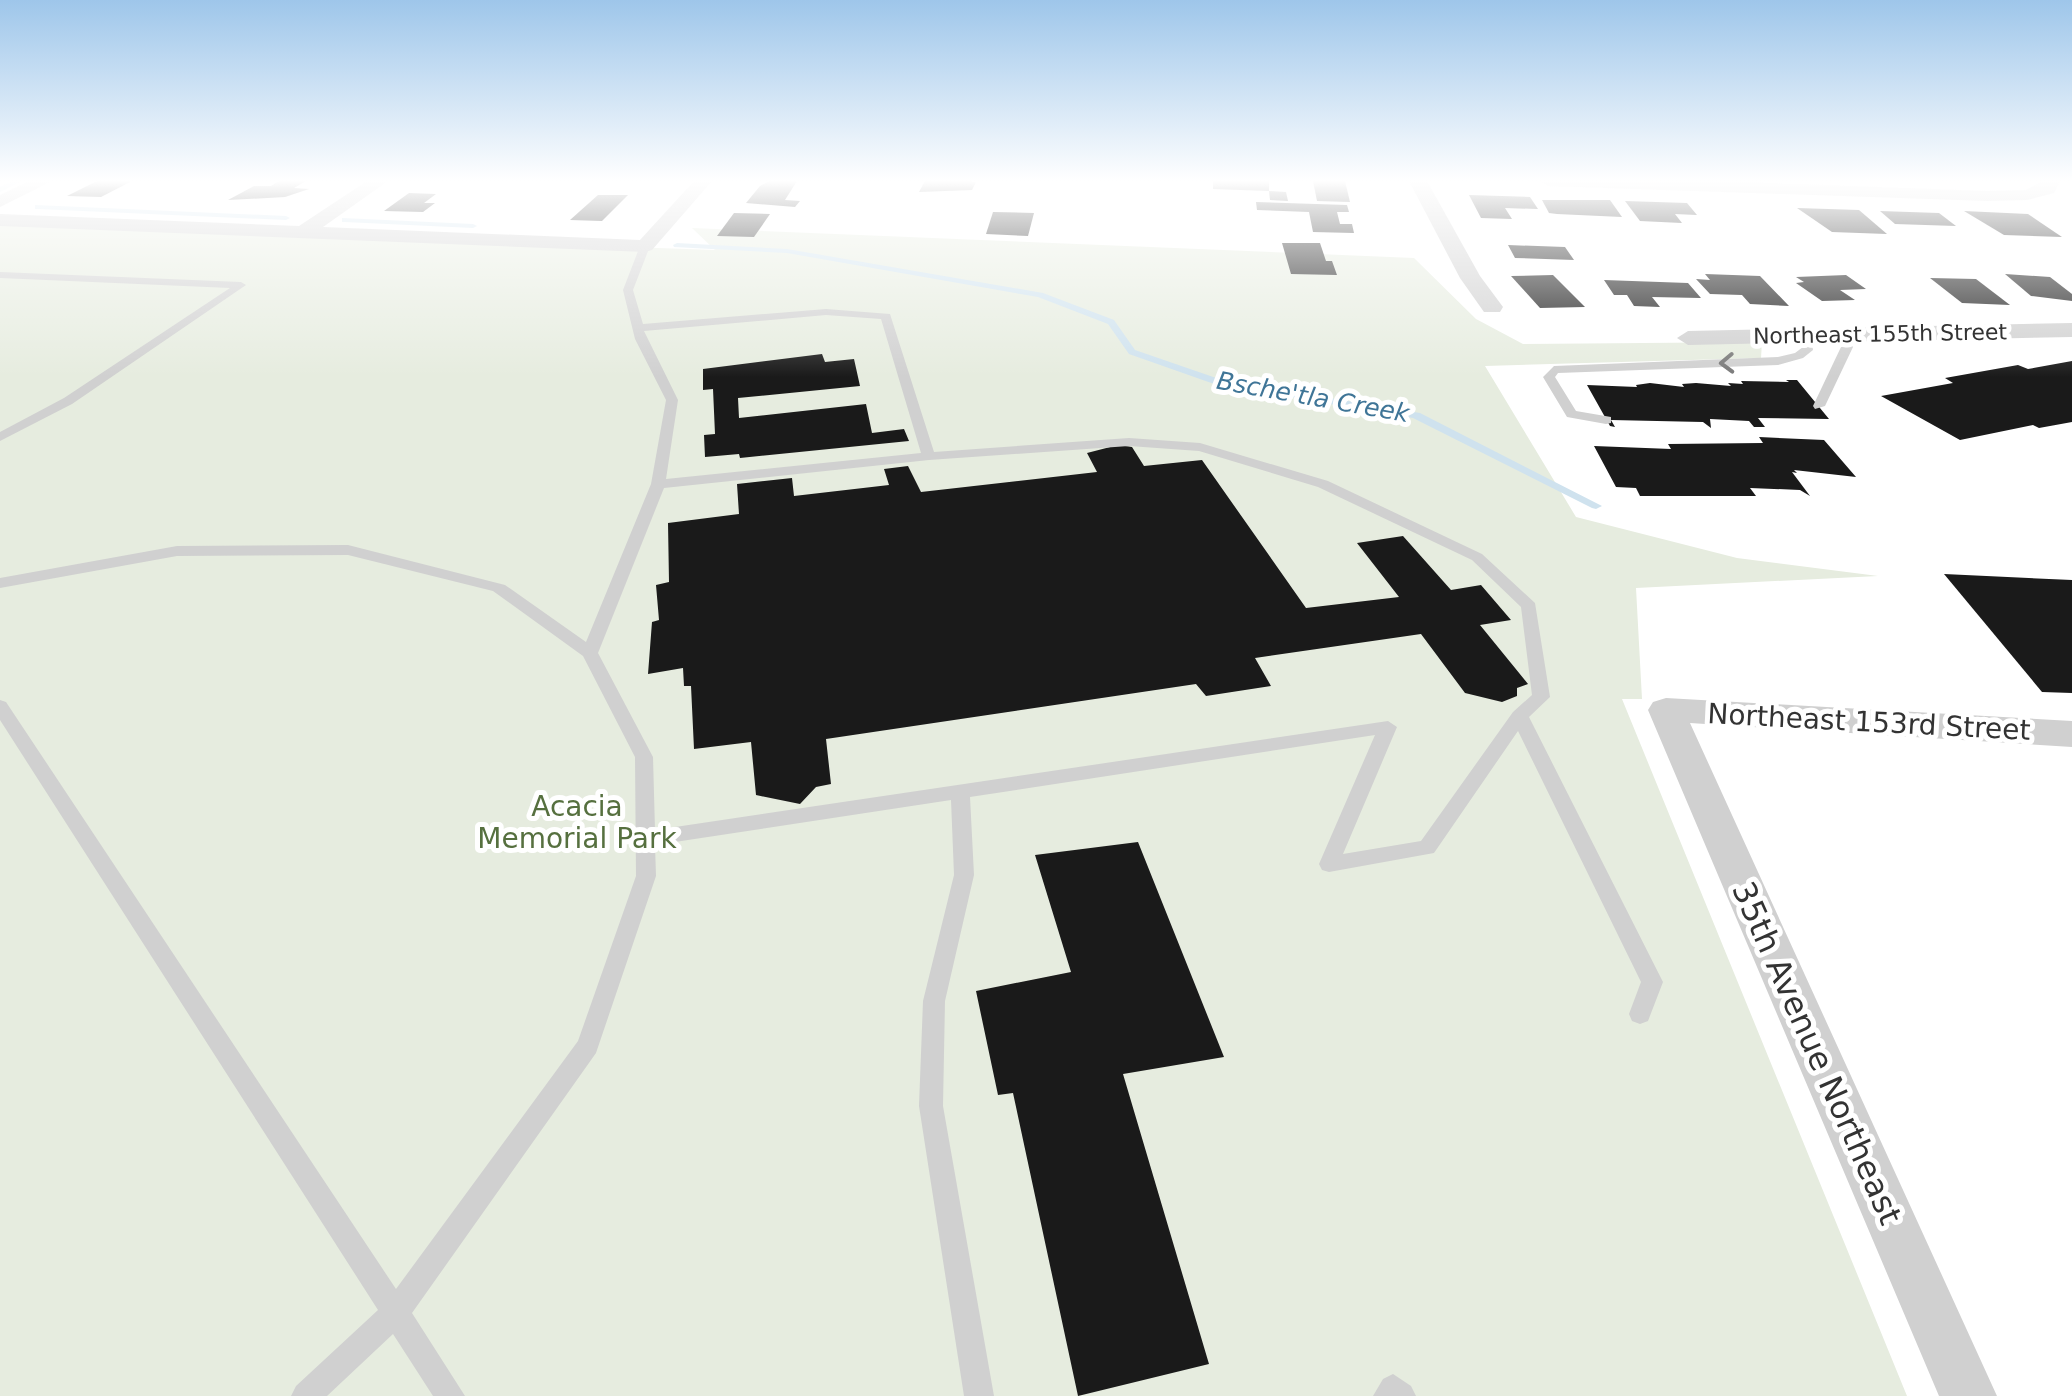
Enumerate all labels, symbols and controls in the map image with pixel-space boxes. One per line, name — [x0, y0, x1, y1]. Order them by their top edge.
street label: Northeast 155th Street — [1753, 319, 2008, 349]
one-way arrow — [1719, 352, 1735, 373]
water label: Bsche'tla Creek — [1214, 366, 1413, 428]
street label: Northeast 153rd Street — [1707, 697, 2031, 747]
park label: Acacia Memorial Park — [477, 790, 677, 855]
street label: 35th Avenue Northeast — [1724, 876, 1910, 1230]

